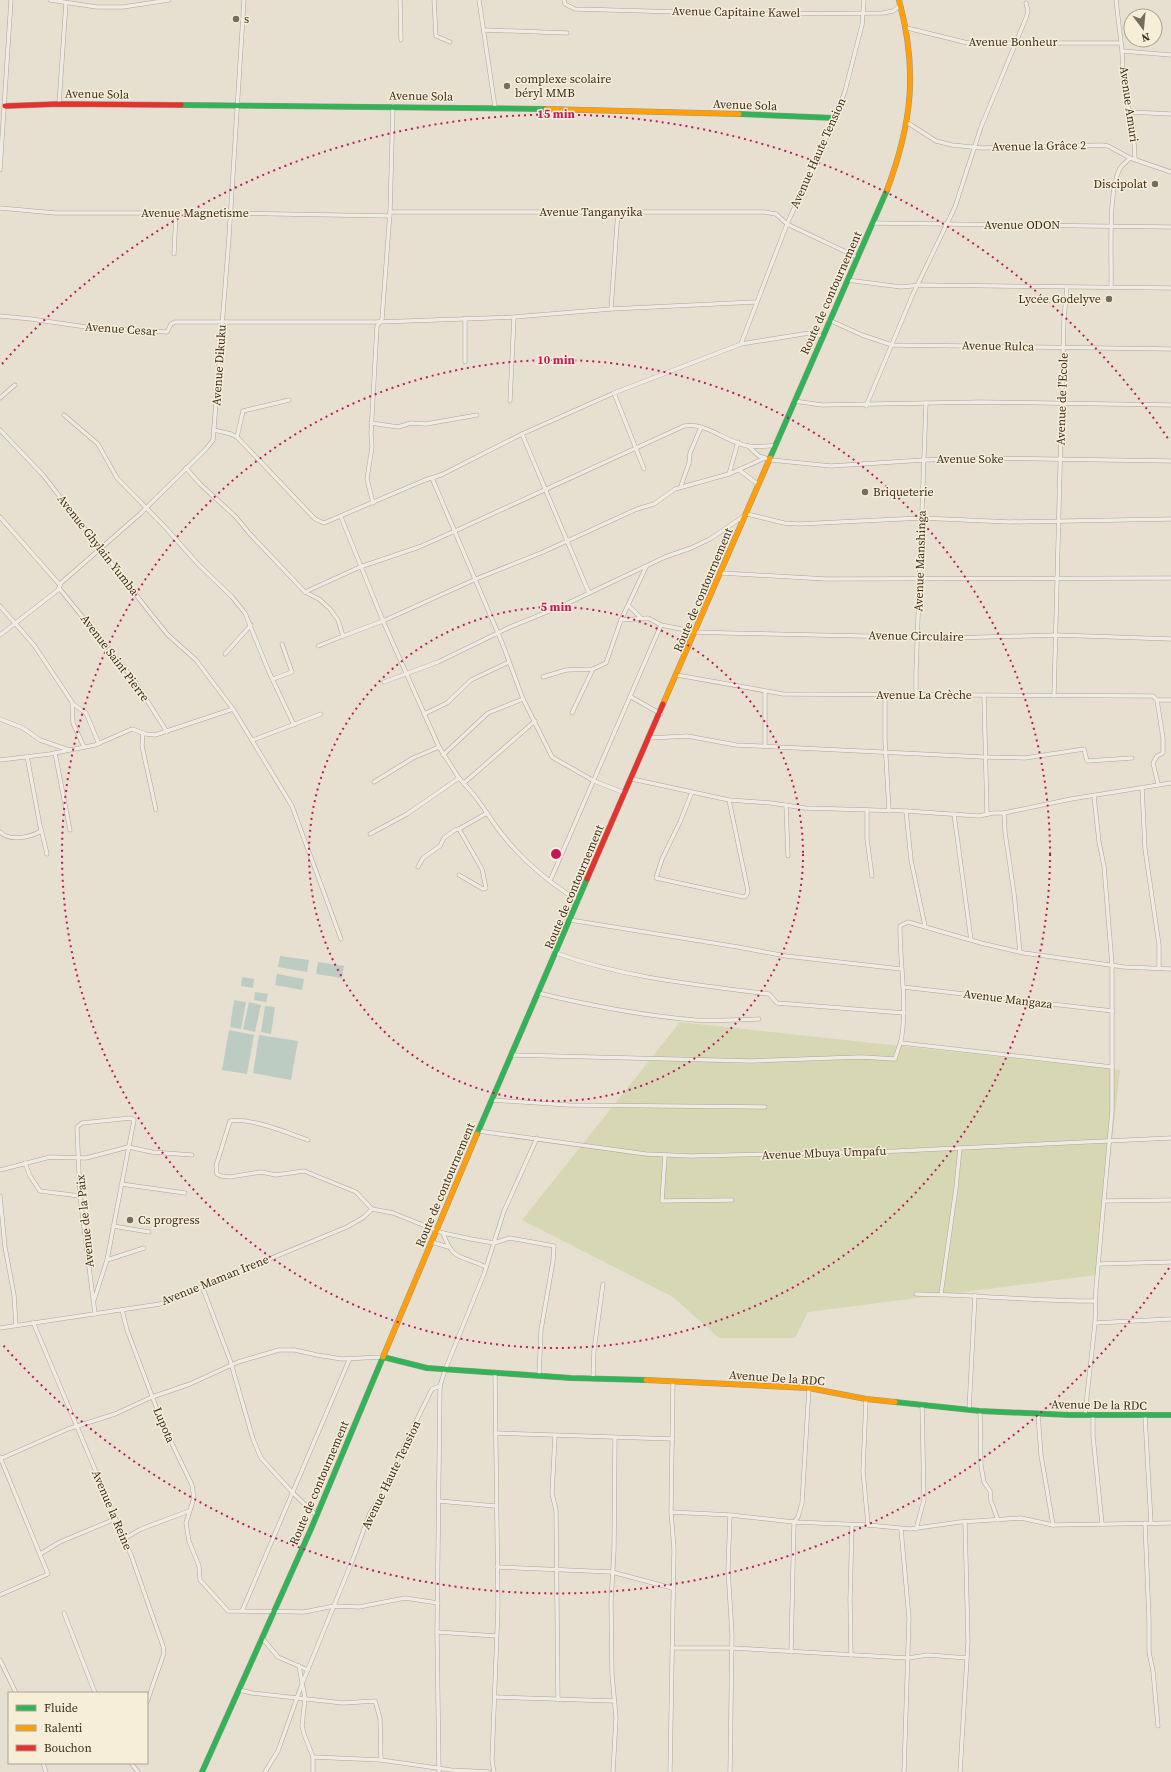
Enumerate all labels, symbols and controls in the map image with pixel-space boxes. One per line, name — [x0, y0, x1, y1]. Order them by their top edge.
street label: Avenue Capitaine Kawel — [672, 3, 801, 21]
north arrow — [1123, 8, 1163, 48]
place label: s — [244, 11, 249, 27]
marker: s — [231, 14, 241, 24]
text: N — [1140, 29, 1152, 45]
street label: Avenue Bonheur — [968, 34, 1058, 50]
street label: Avenue Amuri — [1116, 65, 1142, 143]
place label: complexe scolaire béryl MMB — [515, 71, 611, 101]
marker: complexe scolaire béryl MMB — [502, 81, 512, 91]
street label: Avenue Sola — [65, 85, 130, 103]
street label: Avenue Sola — [389, 87, 454, 105]
street label: Avenue Haute Tension — [786, 95, 850, 211]
street label: Avenue Sola — [713, 96, 778, 114]
text: 15 min — [537, 106, 575, 122]
street label: Avenue la Grâce 2 — [992, 137, 1086, 155]
place label: Discipolat — [1093, 176, 1147, 192]
marker: Discipolat — [1150, 179, 1160, 189]
street label: Avenue Tanganyika — [539, 204, 644, 220]
street label: Avenue Magnetisme — [141, 205, 249, 221]
street label: Avenue ODON — [984, 217, 1060, 233]
street label: Route de contournement — [797, 229, 865, 357]
place label: Lycée Godelyve — [1018, 291, 1101, 307]
marker: Lycée Godelyve — [1104, 294, 1114, 304]
street label: Avenue Cesar — [84, 319, 158, 339]
street label: Avenue Dikuku — [208, 324, 230, 406]
street label: Avenue Rulca — [962, 337, 1035, 355]
text: 10 min — [537, 352, 575, 368]
street label: Avenue de l'Ecole — [1052, 352, 1072, 446]
street label: Avenue Soke — [936, 451, 1004, 467]
place label: Briqueterie — [873, 484, 934, 500]
marker: Briqueterie — [860, 487, 870, 497]
street label: Avenue Ghylain Yumba — [54, 491, 143, 599]
street label: Avenue Manshinga — [910, 509, 930, 612]
street label: Route de contournement — [670, 525, 736, 654]
text: 5 min — [540, 599, 572, 615]
street label: Avenue Saint Pierre — [77, 611, 153, 705]
street label: Avenue Circulaire — [868, 627, 964, 645]
street label: Avenue La Crèche — [876, 687, 972, 703]
street label: Route de contournement — [541, 822, 607, 951]
centre of rings — [549, 847, 563, 861]
street label: Avenue Mangaza — [962, 986, 1054, 1013]
street label: Route de contournement — [412, 1120, 478, 1249]
street label: Avenue Mbuya Umpafu — [761, 1143, 887, 1163]
street label: Avenue de la Paix — [72, 1173, 98, 1268]
place label: Cs progress — [138, 1212, 200, 1228]
marker: Cs progress — [125, 1215, 135, 1225]
street label: Avenue Maman Irene — [159, 1251, 271, 1309]
street label: Avenue De la RDC — [729, 1367, 826, 1389]
street label: Avenue De la RDC — [1051, 1396, 1148, 1414]
street label: Lupota — [149, 1405, 179, 1446]
street label: Route de contournement — [286, 1418, 352, 1547]
street label: Avenue Haute Tension — [358, 1418, 424, 1532]
street label: Avenue la Reine — [88, 1468, 136, 1552]
legend — [8, 1692, 148, 1764]
text: Fluide — [44, 1700, 78, 1716]
text: Ralenti — [44, 1720, 83, 1736]
text: Bouchon — [44, 1740, 92, 1756]

